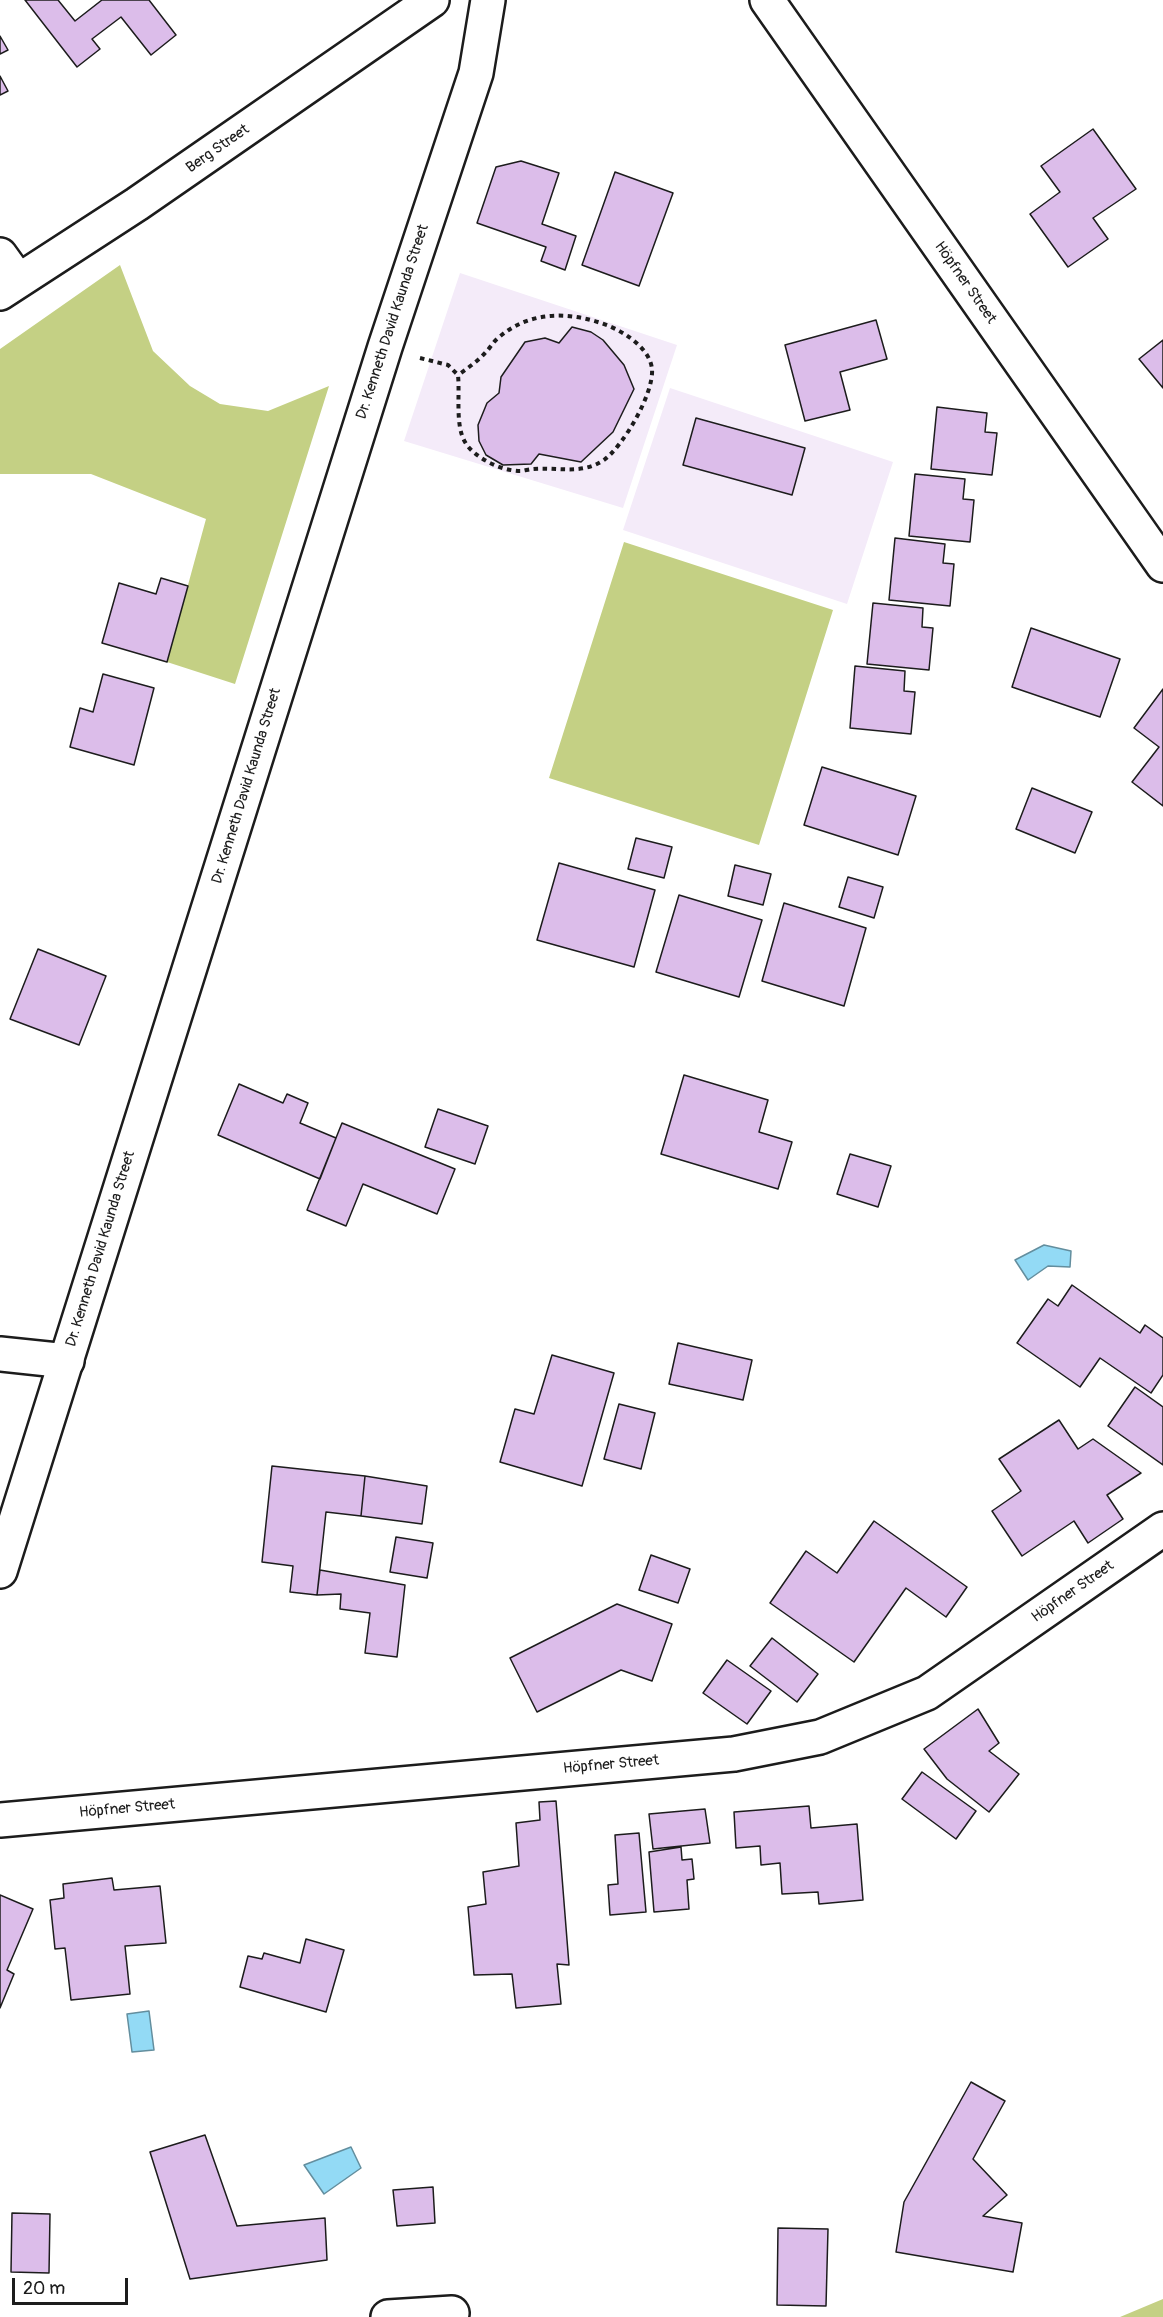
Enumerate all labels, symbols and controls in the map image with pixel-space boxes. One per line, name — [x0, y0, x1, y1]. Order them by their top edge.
street label: Berg Street — [183, 121, 253, 177]
street label: Dr. Kenneth David Kaunda Street — [353, 222, 433, 422]
street label: Höpfner Street — [930, 239, 1000, 327]
street label: Dr. Kenneth David Kaunda Street — [209, 686, 285, 886]
street label: Dr. Kenneth David Kaunda Street — [63, 1149, 139, 1349]
street label: Höpfner Street — [1029, 1557, 1117, 1627]
street label: Höpfner Street — [562, 1752, 660, 1778]
street label: Höpfner Street — [78, 1796, 176, 1822]
scale bar — [15, 2266, 130, 2304]
text: 20 m — [23, 2277, 65, 2300]

